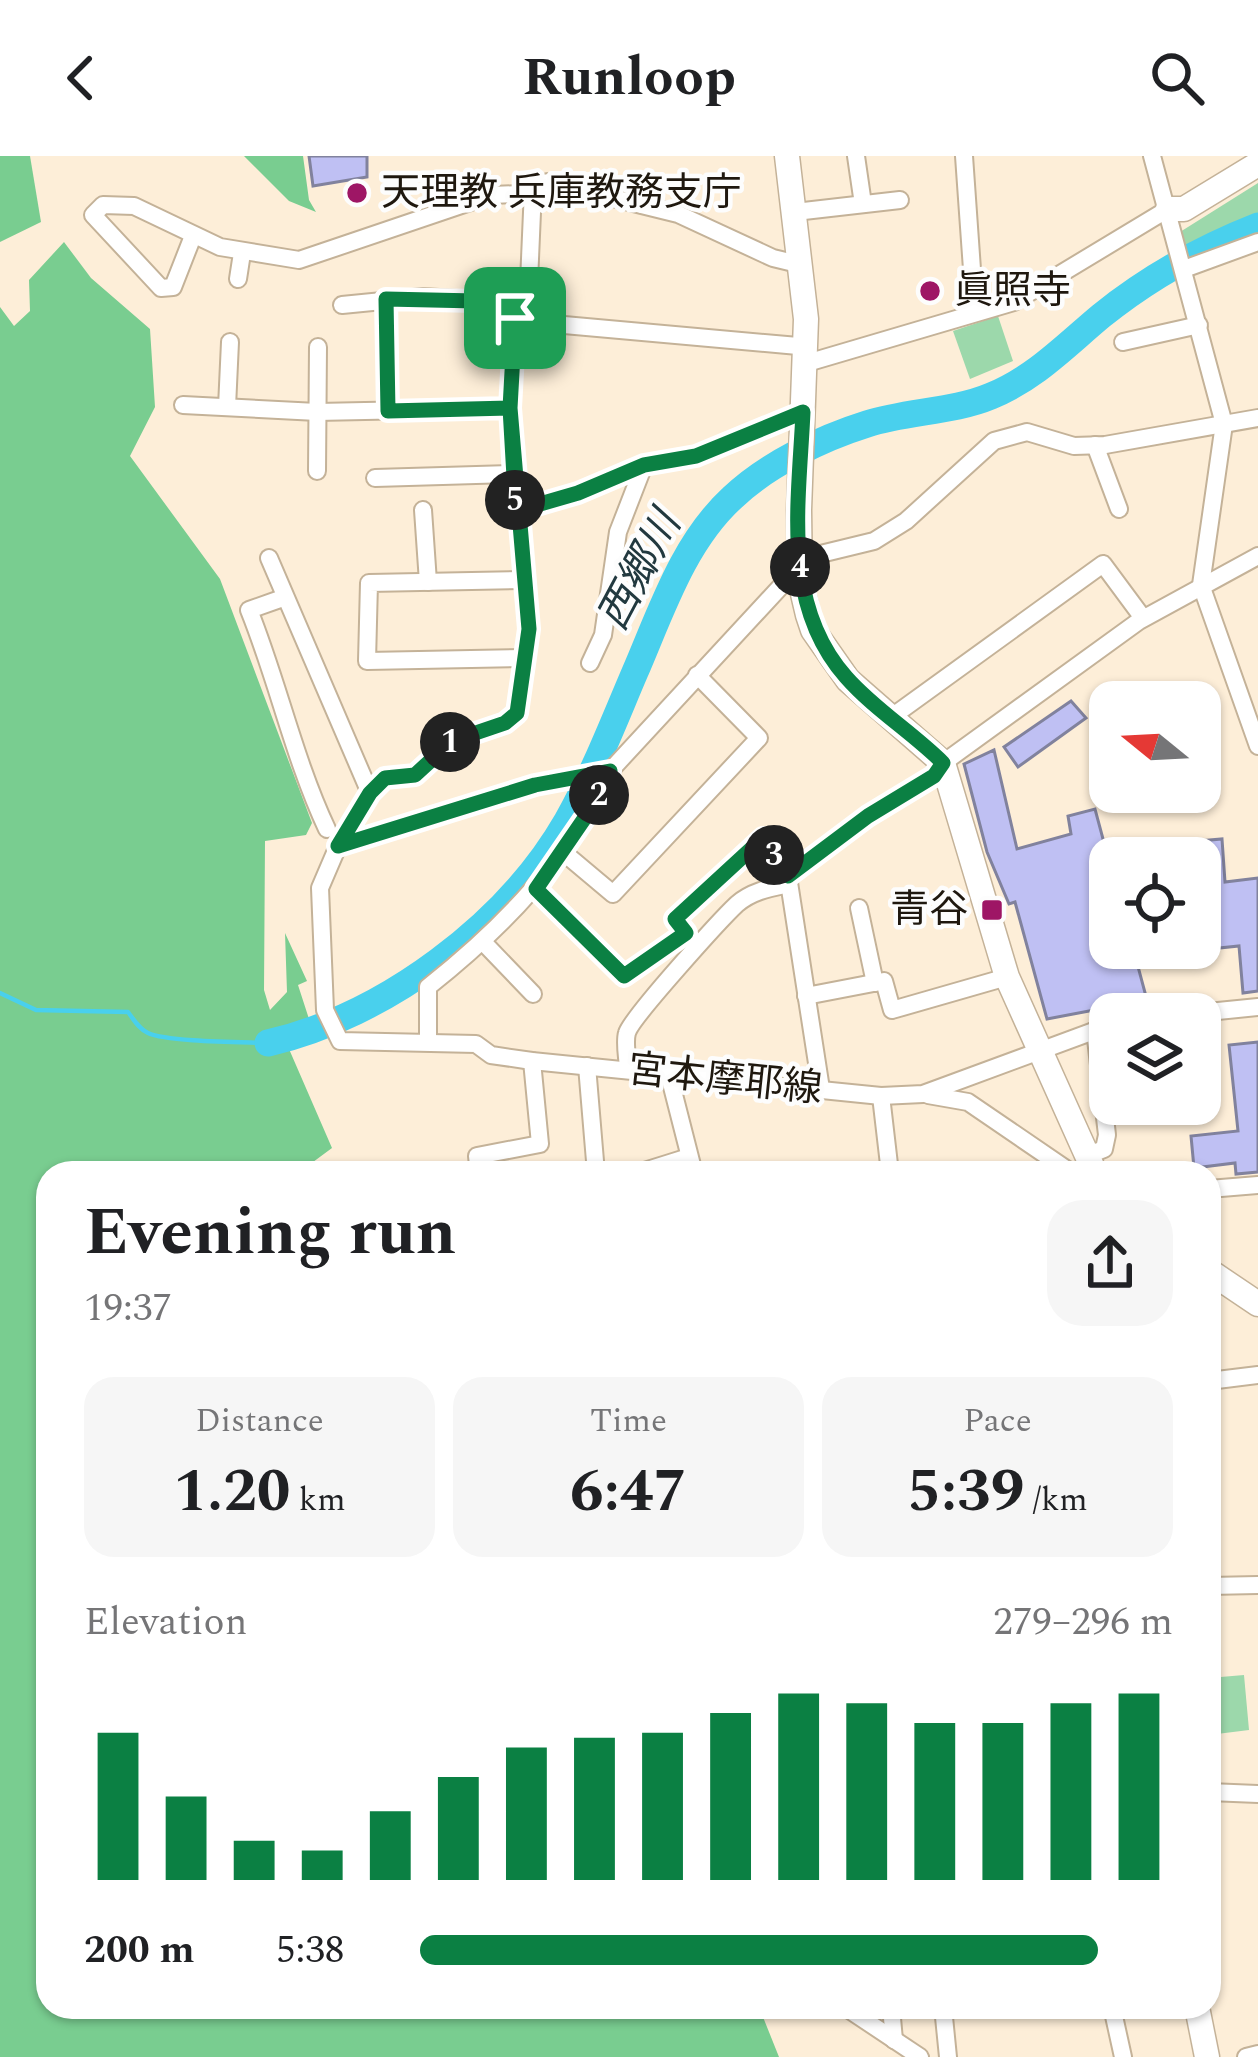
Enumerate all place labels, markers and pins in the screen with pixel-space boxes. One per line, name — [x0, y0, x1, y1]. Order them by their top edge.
place label: 天理教 兵庫教務支庁 — [381, 164, 742, 223]
marker: 天理教 兵庫教務支庁 — [344, 180, 370, 206]
place label: 眞照寺 — [954, 262, 1071, 321]
pin — [464, 267, 566, 369]
marker: 眞照寺 — [917, 278, 943, 304]
pin: 5 — [485, 470, 545, 530]
pin: 4 — [770, 537, 830, 597]
pin: 1 — [420, 712, 480, 772]
pin: 2 — [569, 765, 629, 825]
pin: 3 — [744, 825, 804, 885]
place label: 青谷 — [890, 881, 968, 940]
marker: 青谷 — [979, 897, 1005, 923]

